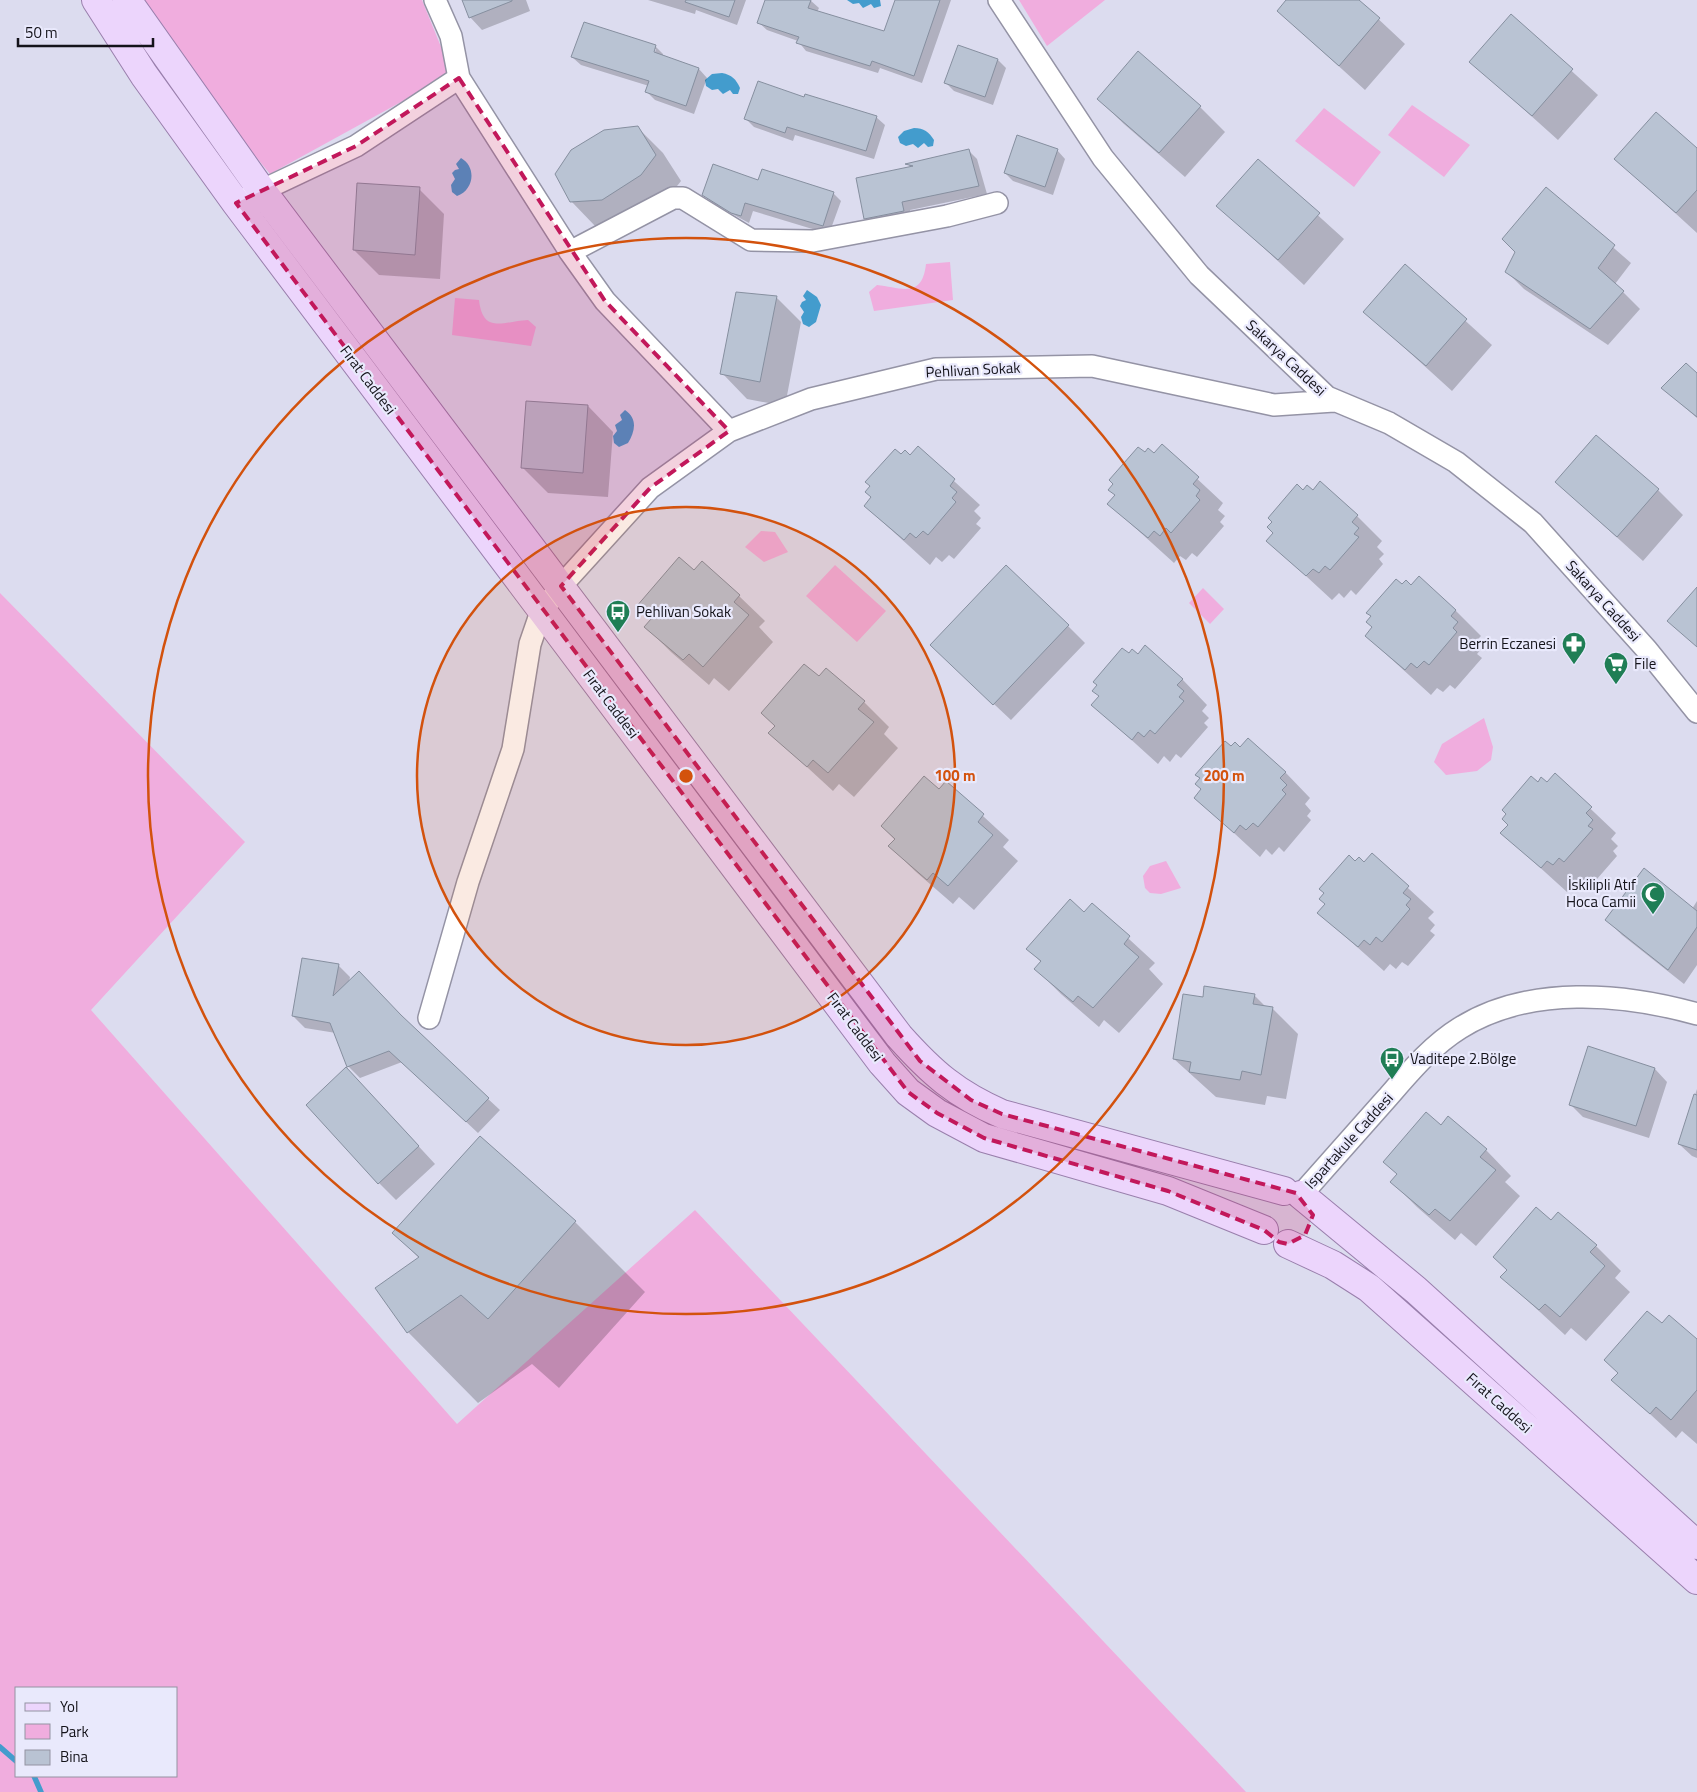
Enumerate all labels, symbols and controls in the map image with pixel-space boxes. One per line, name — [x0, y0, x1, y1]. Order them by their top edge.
scale bar — [18, 15, 152, 47]
text: 50 m — [25, 21, 58, 44]
street label: Sakarya Caddesi — [1241, 314, 1332, 401]
street label: Fırat Caddesi — [335, 340, 402, 419]
street label: Pehlivan Sokak — [925, 356, 1021, 383]
street label: Sakarya Caddesi — [1560, 555, 1646, 647]
bus stop icon: Pehlivan Sokak — [605, 599, 631, 633]
place label: Pehlivan Sokak — [636, 600, 731, 623]
pharmacy icon: Berrin Eczanesi — [1561, 631, 1587, 665]
place label: Berrin Eczanesi — [1459, 632, 1556, 655]
supermarket icon: File — [1603, 651, 1629, 685]
place label: File — [1634, 652, 1656, 675]
street label: Fırat Caddesi — [578, 664, 645, 743]
text: 100 m — [934, 764, 976, 787]
text: 200 m — [1203, 764, 1245, 787]
centre of rings — [677, 767, 695, 785]
place label: İskilipli Atıf Hoca Camii — [1566, 873, 1636, 913]
mosque icon: İskilipli Atıf Hoca Camii — [1640, 881, 1666, 915]
street label: Fırat Caddesi — [822, 987, 889, 1066]
bus stop icon: Vaditepe 2.Bölge — [1379, 1046, 1405, 1080]
place label: Vaditepe 2.Bölge — [1410, 1047, 1516, 1070]
street label: Ispartakule Caddesi — [1299, 1087, 1398, 1194]
street label: Fırat Caddesi — [1461, 1367, 1537, 1438]
legend — [15, 1687, 178, 1777]
text: Yol — [60, 1695, 78, 1718]
text: Park — [60, 1720, 89, 1743]
text: Bina — [60, 1745, 89, 1768]

